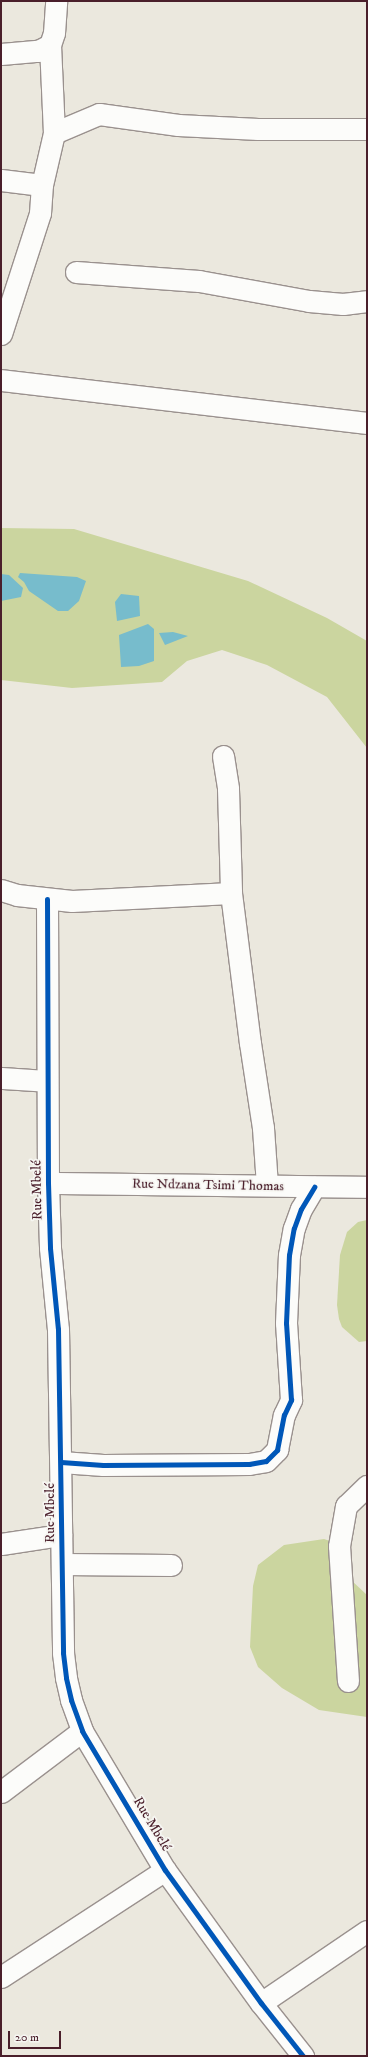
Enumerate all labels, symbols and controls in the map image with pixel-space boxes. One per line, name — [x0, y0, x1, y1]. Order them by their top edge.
street label: Rue Mbelé — [28, 1160, 46, 1220]
street label: Rue Ndzana Tsimi Thomas — [132, 1175, 284, 1195]
street label: Rue Mbelé — [42, 1483, 58, 1543]
street label: Rue Mbelé — [129, 1794, 175, 1854]
scale bar — [10, 2023, 63, 2049]
text: 20 m — [15, 2030, 39, 2045]

